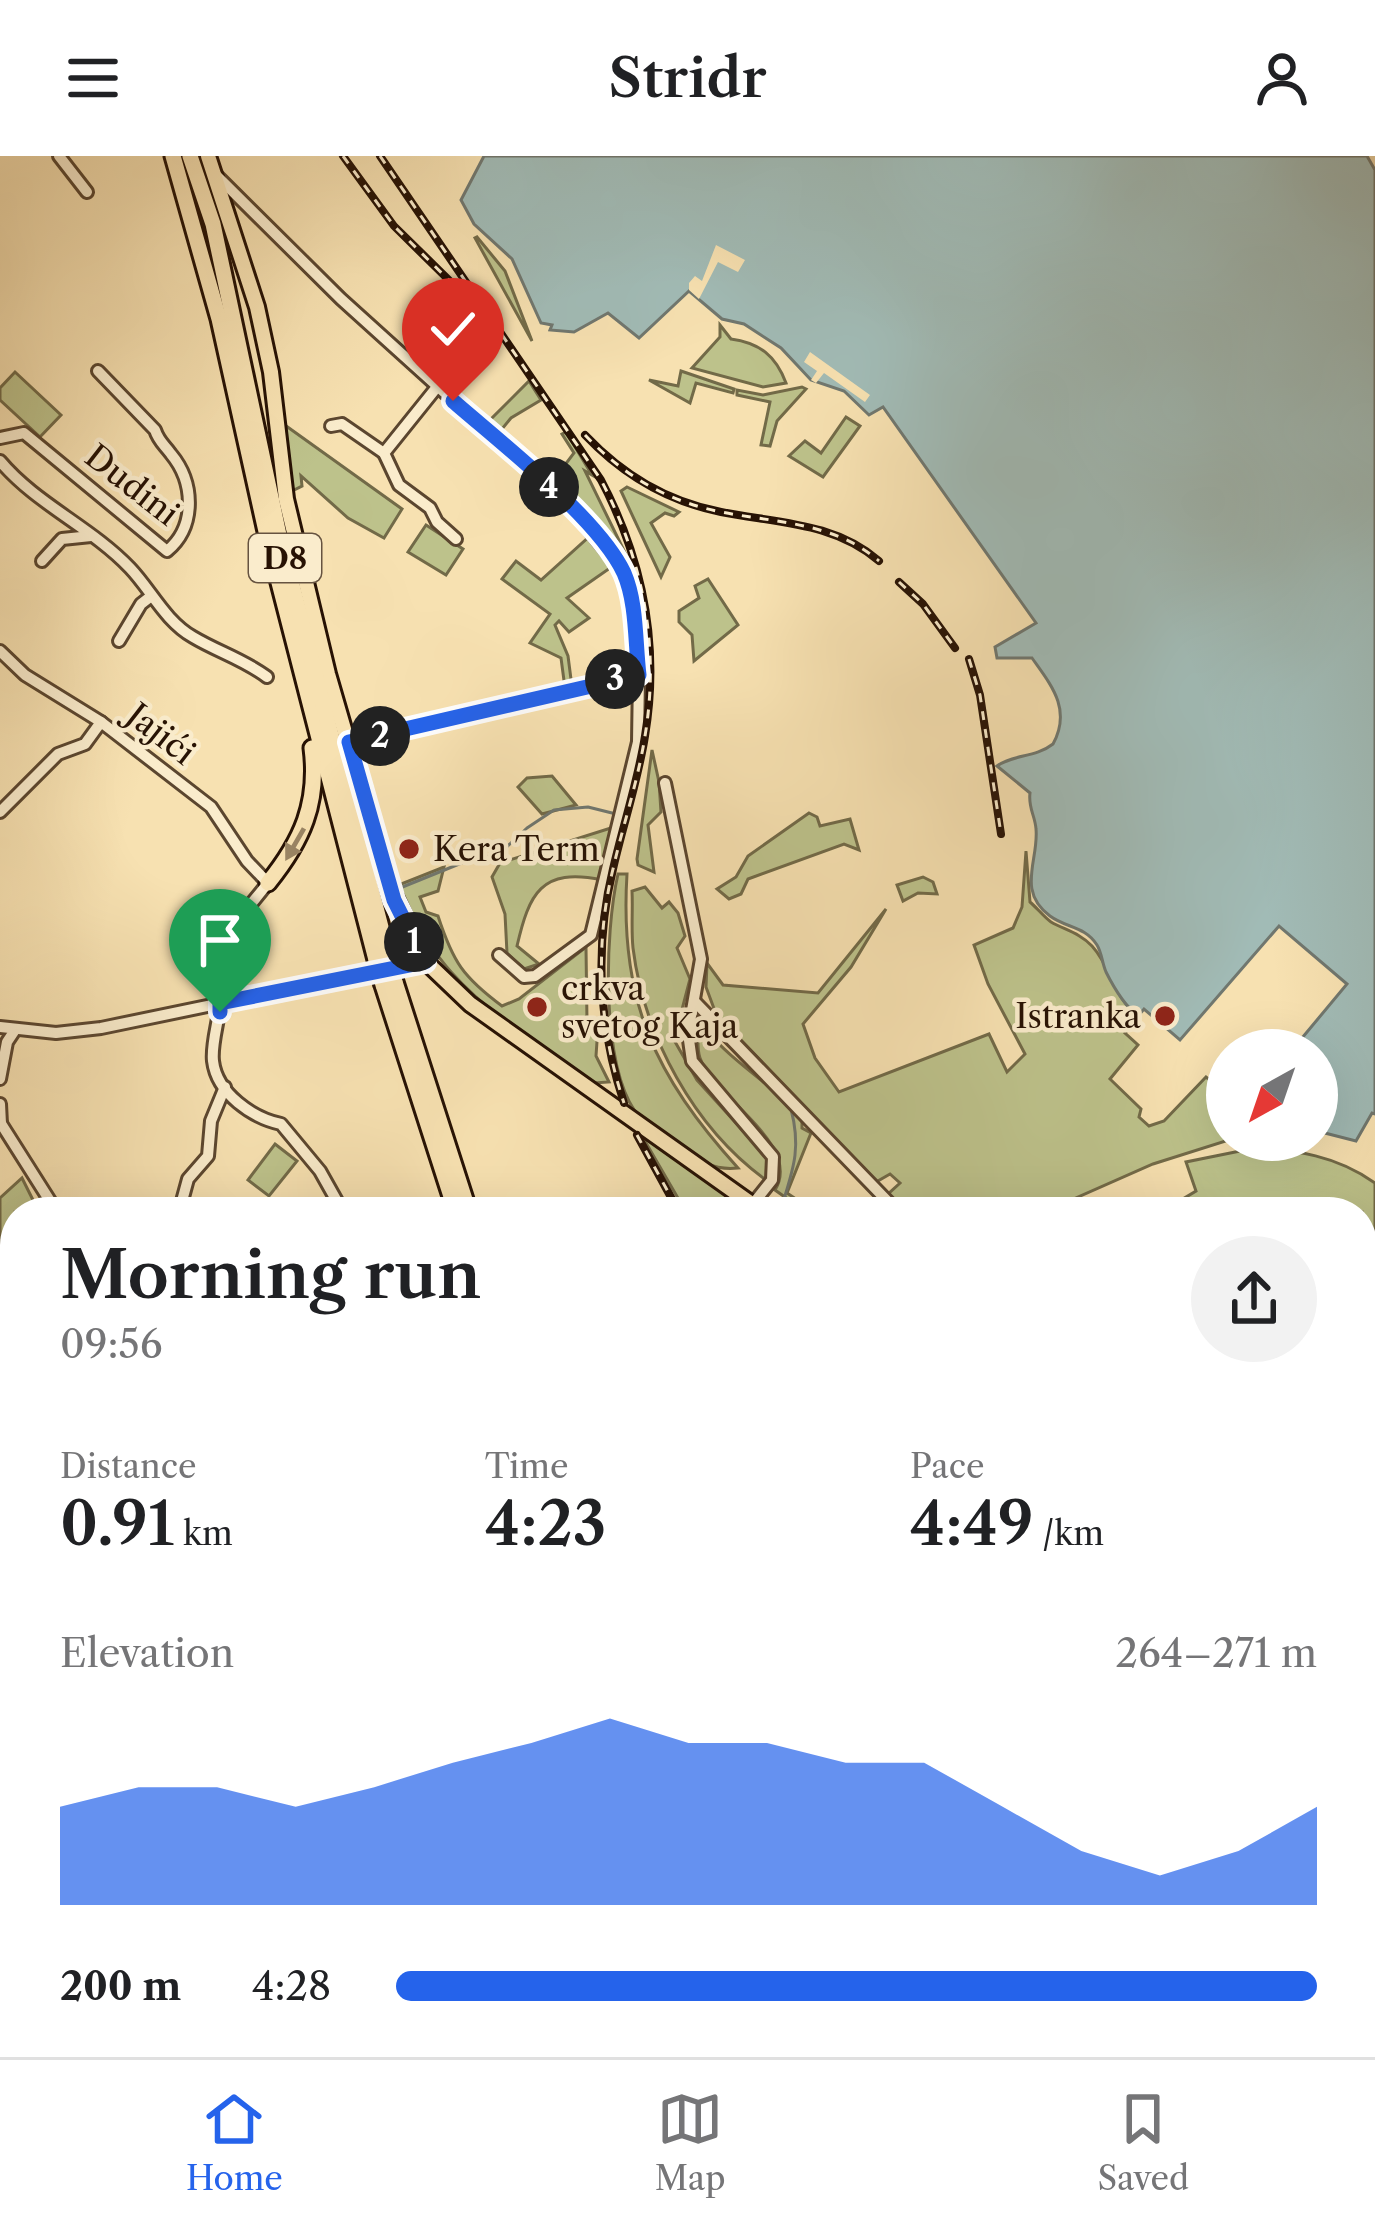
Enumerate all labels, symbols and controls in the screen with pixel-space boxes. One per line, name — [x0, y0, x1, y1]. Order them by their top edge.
icon: menu — [60, 45, 126, 111]
text: Stridr — [608, 45, 767, 111]
icon: person — [1249, 45, 1315, 111]
pin — [402, 278, 504, 401]
icon: check — [420, 296, 486, 362]
street label: Dudini — [77, 436, 187, 534]
pin: 4 — [519, 457, 579, 517]
text: 4 — [539, 466, 559, 507]
road number: D8 — [249, 534, 321, 582]
pin: 3 — [585, 649, 645, 709]
text: 3 — [606, 658, 624, 699]
street label: Jajići — [115, 691, 203, 773]
pin: 2 — [350, 706, 410, 766]
text: 2 — [370, 715, 390, 756]
one-way arrow — [286, 827, 307, 861]
place label: Kera Term — [433, 829, 600, 870]
marker: Kera Term — [396, 836, 422, 862]
pin — [169, 889, 271, 1012]
icon: arrive — [187, 907, 253, 973]
pin: 1 — [384, 912, 444, 972]
text: 1 — [407, 921, 421, 962]
place label: crkva svetog Kaja — [561, 968, 739, 1047]
marker: crkva svetog Kaja — [524, 994, 550, 1020]
place label: Istranka — [1015, 996, 1142, 1037]
marker: Istranka — [1152, 1003, 1178, 1029]
north arrow — [1206, 1029, 1338, 1161]
map controls — [1206, 1029, 1338, 1161]
text: Morning run — [60, 1234, 481, 1315]
button: share — [1191, 1236, 1317, 1362]
text: 09:56 — [60, 1320, 163, 1368]
text: Distance — [60, 1446, 197, 1487]
text: Time — [485, 1446, 568, 1487]
text: Pace — [910, 1446, 985, 1487]
text: 0.91 — [60, 1487, 174, 1561]
text: 4:23 — [485, 1487, 606, 1561]
text: 4:49 — [910, 1487, 1034, 1561]
text: km — [174, 1513, 233, 1554]
text: /km — [1034, 1513, 1104, 1554]
text: Elevation — [60, 1629, 234, 1677]
text: 264–271 m — [1115, 1629, 1317, 1677]
text: 200 m — [60, 1962, 181, 2010]
text: 4:28 — [252, 1962, 331, 2010]
tab: Home — [186, 2086, 283, 2199]
tab: Map — [655, 2086, 726, 2199]
tab: Saved — [1097, 2086, 1189, 2199]

